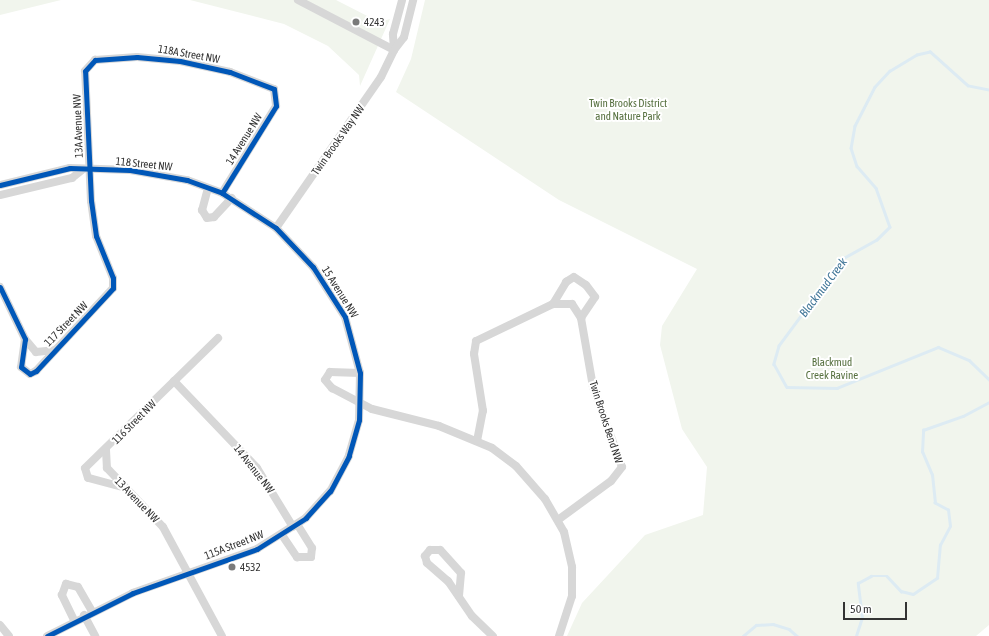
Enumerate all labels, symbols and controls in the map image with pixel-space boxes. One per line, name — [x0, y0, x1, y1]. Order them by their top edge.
place label: 4243 — [364, 15, 385, 29]
marker: 4243 — [351, 17, 361, 27]
street label: 118A Street NW — [157, 42, 221, 66]
street label: 13A Avenue NW — [70, 94, 86, 158]
park label: Twin Brooks District and Nature Park — [589, 97, 667, 123]
street label: Twin Brooks Way NW — [309, 102, 367, 178]
street label: 14 Avenue NW — [223, 111, 265, 167]
street label: 118 Street NW — [115, 154, 173, 174]
water label: Blackmud Creek — [797, 256, 851, 320]
street label: 15 Avenue NW — [319, 264, 361, 320]
street label: 117 Street NW — [41, 299, 91, 349]
park label: Blackmud Creek Ravine — [806, 356, 858, 382]
street label: Twin Brooks Bend NW — [586, 379, 626, 465]
street label: 116 Street NW — [109, 397, 159, 447]
street label: 14 Avenue NW — [231, 442, 277, 496]
street label: 13 Avenue NW — [112, 474, 162, 526]
street label: 115A Street NW — [202, 528, 266, 562]
place label: 4532 — [240, 560, 261, 574]
marker: 4532 — [227, 562, 237, 572]
scale bar — [845, 594, 909, 620]
text: 50 m — [850, 602, 872, 616]

